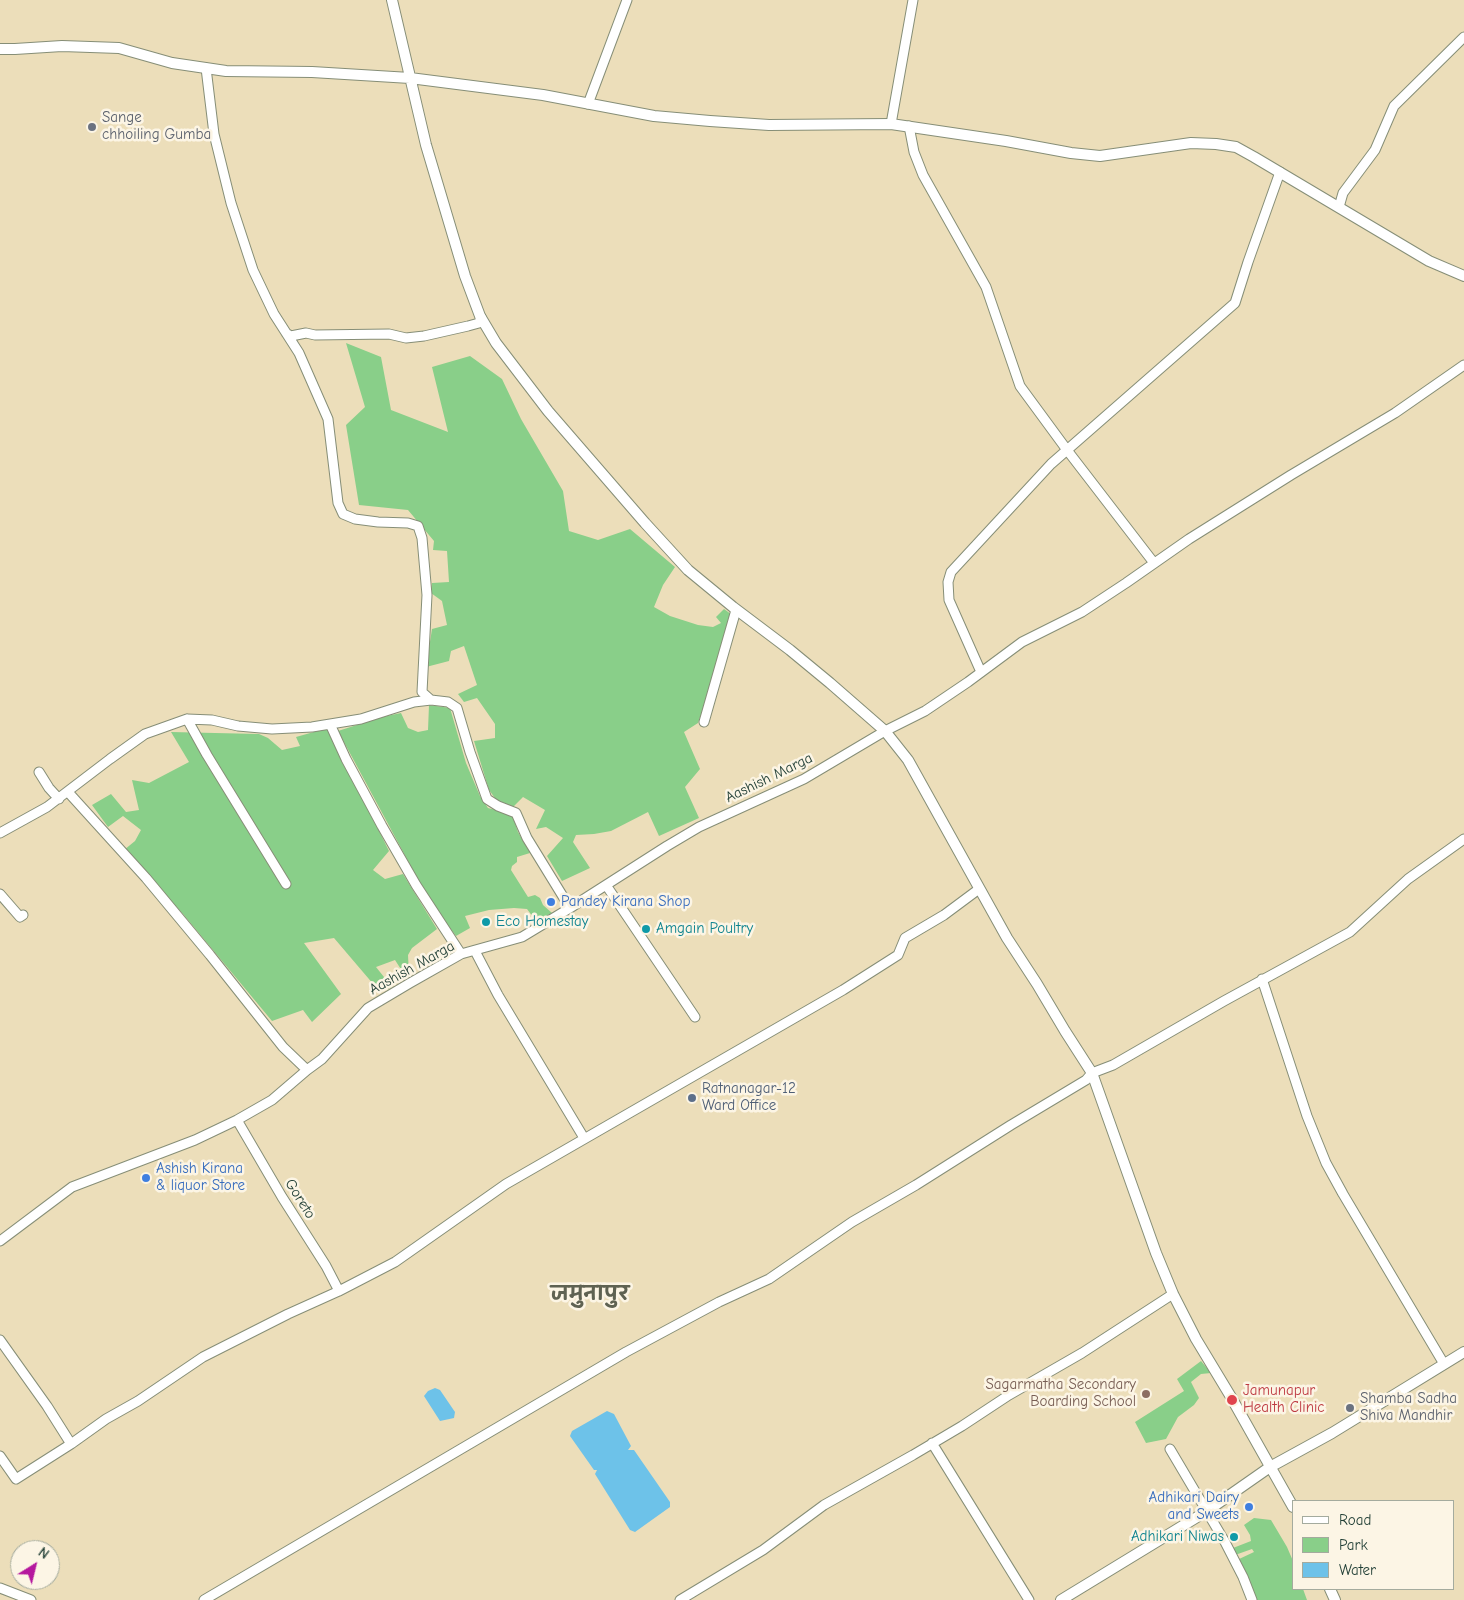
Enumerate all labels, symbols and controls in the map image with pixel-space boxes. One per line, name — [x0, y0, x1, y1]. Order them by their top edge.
place label: Sange chhoiling Gumba — [102, 109, 211, 144]
marker: Sange chhoiling Gumba — [86, 121, 98, 133]
street label: Aashish Marga — [722, 749, 816, 807]
place label: Pandey Kirana Shop — [561, 893, 690, 911]
marker: Pandey Kirana Shop — [545, 896, 557, 908]
place label: Eco Homestay — [496, 913, 588, 931]
marker: Eco Homestay — [480, 916, 492, 928]
place label: Amgain Poultry — [656, 920, 753, 938]
marker: Amgain Poultry — [640, 923, 652, 935]
street label: Aashish Marga — [366, 937, 458, 999]
place label: Ratnanagar-12 Ward Office — [702, 1080, 796, 1115]
marker: Ratnanagar-12 Ward Office — [686, 1092, 698, 1104]
place label: Ashish Kirana & liquor Store — [156, 1160, 245, 1195]
marker: Ashish Kirana & liquor Store — [140, 1172, 152, 1184]
street label: Goreto — [281, 1176, 319, 1222]
district label: जमुनापुर — [551, 1282, 629, 1306]
place label: Sagarmatha Secondary Boarding School — [986, 1376, 1136, 1411]
place label: Jamunapur Health Clinic — [1243, 1382, 1325, 1417]
marker: Sagarmatha Secondary Boarding School — [1140, 1388, 1152, 1400]
place label: Shamba Sadha Shiva Mandhir — [1360, 1390, 1457, 1425]
marker: Jamunapur Health Clinic — [1225, 1393, 1239, 1407]
marker: Shamba Sadha Shiva Mandhir — [1344, 1402, 1356, 1414]
place label: Adhikari Dairy and Sweets — [1149, 1489, 1239, 1524]
legend — [1292, 1500, 1454, 1590]
marker: Adhikari Dairy and Sweets — [1243, 1501, 1255, 1513]
text: Road — [1339, 1511, 1371, 1529]
place label: Adhikari Niwas — [1131, 1528, 1224, 1546]
marker: Adhikari Niwas — [1228, 1531, 1240, 1543]
text: Park — [1339, 1536, 1368, 1554]
north arrow — [10, 1540, 60, 1590]
text: N — [35, 1544, 52, 1563]
text: Water — [1339, 1561, 1376, 1579]

